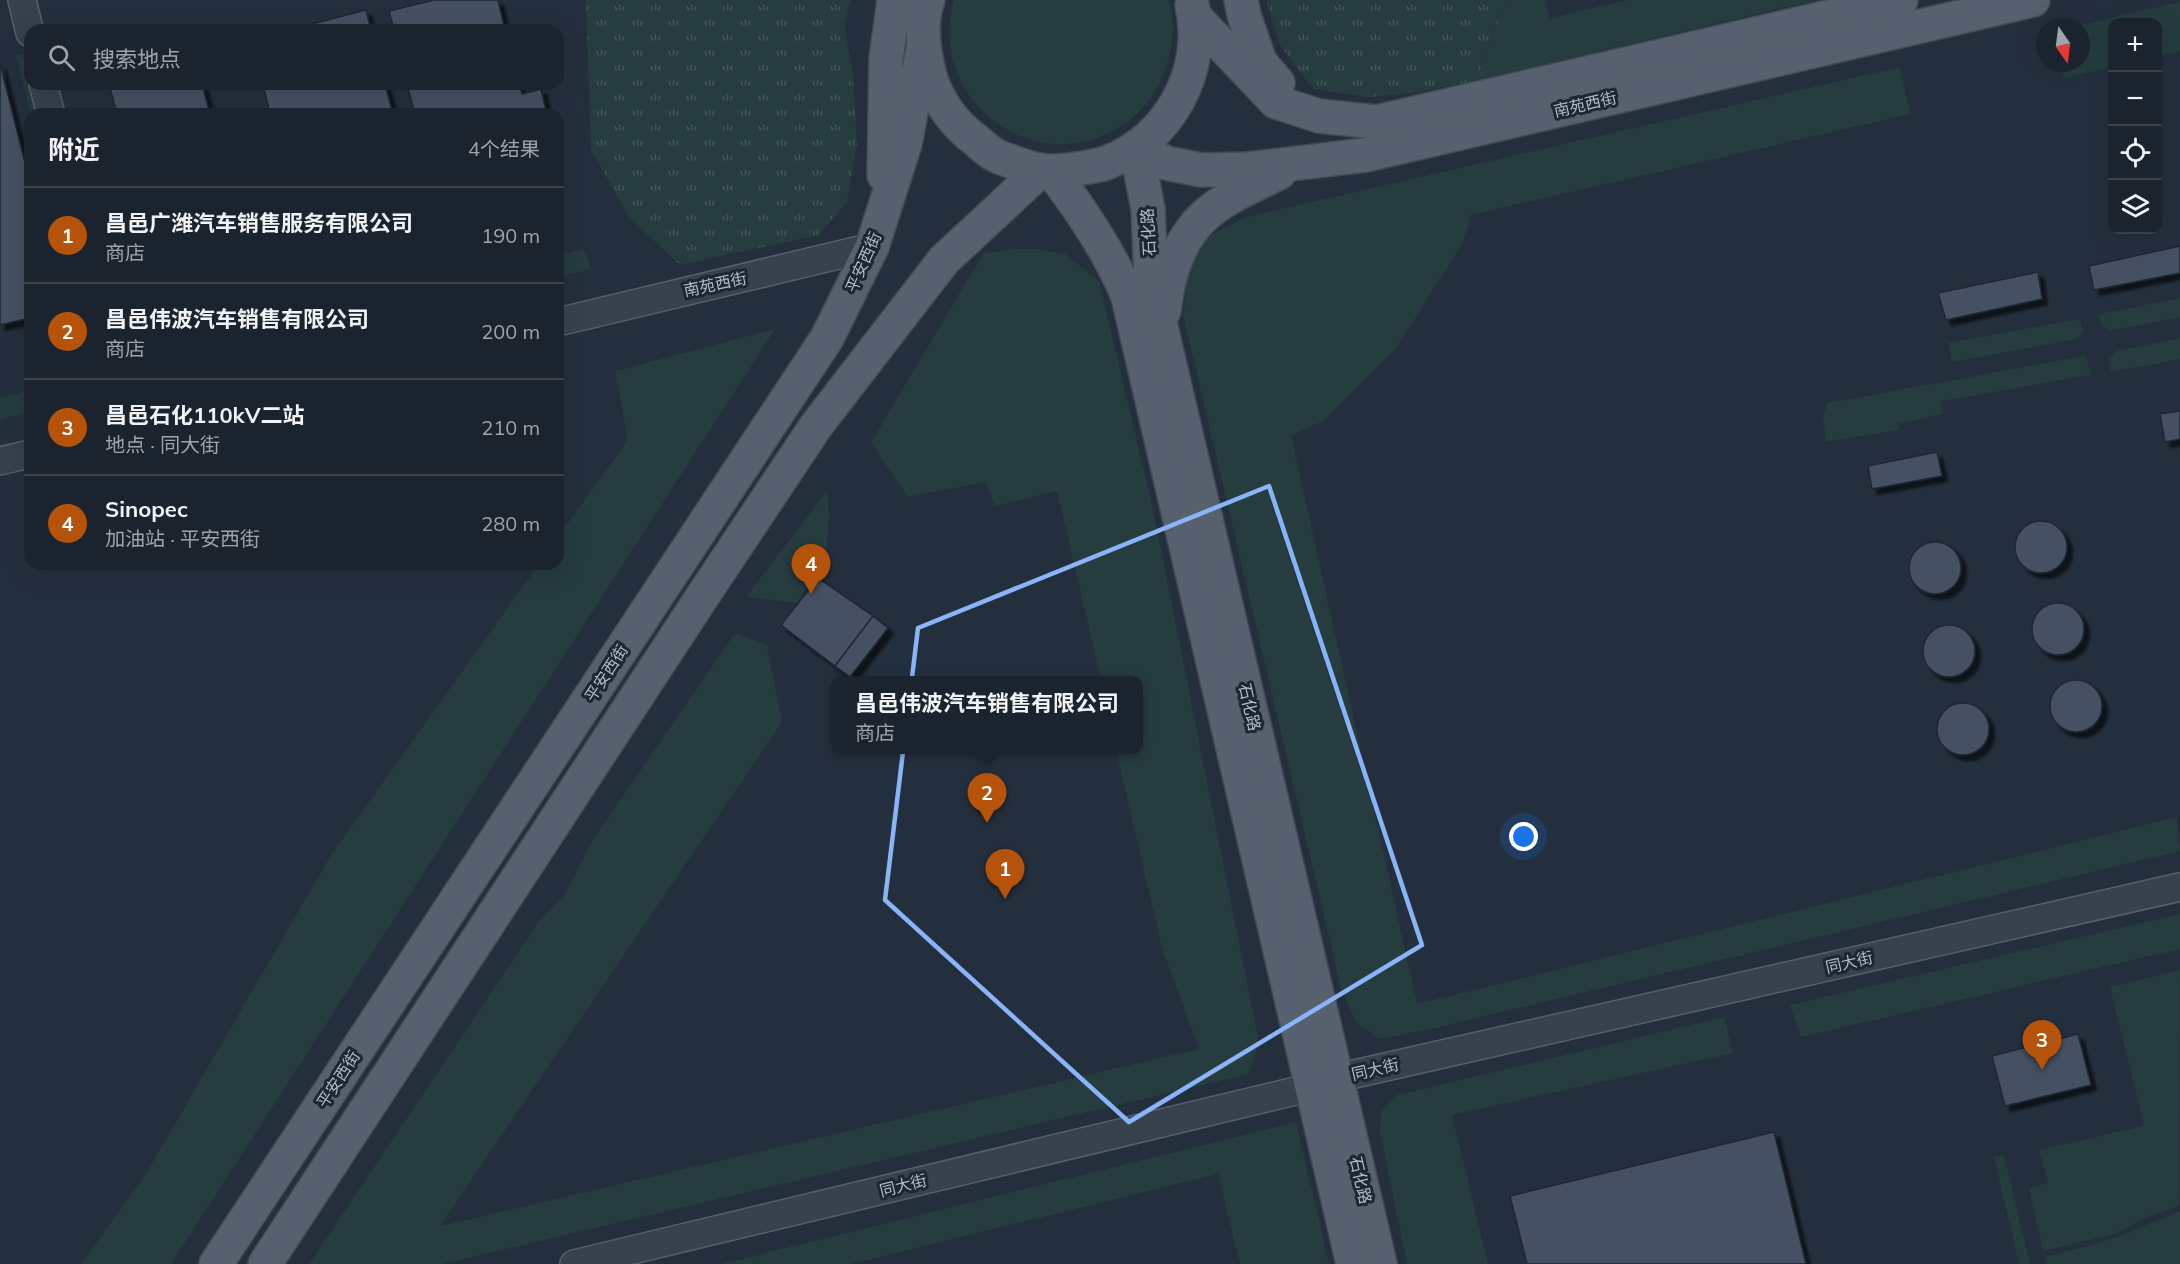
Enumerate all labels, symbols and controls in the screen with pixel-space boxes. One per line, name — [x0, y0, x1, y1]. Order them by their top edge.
north arrow — [2036, 18, 2090, 72]
map controls — [2108, 18, 2162, 234]
button: + — [2108, 18, 2162, 72]
search box — [24, 24, 564, 90]
icon: search — [45, 41, 78, 74]
text: 搜索地点 — [93, 45, 181, 73]
button: − — [2108, 72, 2162, 126]
street label: 南苑西街 — [1552, 87, 1618, 121]
button: locate — [2108, 126, 2162, 180]
text: 附近 — [48, 133, 100, 166]
text: 4个结果 — [468, 136, 540, 161]
button: layers — [2108, 180, 2162, 234]
street label: 石化路 — [1137, 208, 1159, 256]
text: 昌邑广潍汽车销售服务有限公司 — [105, 209, 413, 237]
text: 1 — [62, 223, 74, 248]
text: 190 m — [481, 223, 540, 248]
street label: 平安西街 — [841, 229, 885, 295]
text: 商店 — [105, 240, 145, 265]
street label: 南苑西街 — [682, 268, 748, 300]
text: 昌邑伟波汽车销售有限公司 — [105, 305, 369, 333]
text: 2 — [62, 319, 74, 344]
text: 200 m — [481, 319, 540, 344]
text: 商店 — [105, 336, 145, 361]
text: 昌邑石化110kV二站 — [105, 401, 305, 429]
text: 3 — [62, 415, 74, 440]
text: 210 m — [481, 415, 540, 440]
text: 地点 · 同大街 — [105, 432, 220, 457]
text: Sinopec — [105, 495, 188, 523]
text: 4 — [62, 511, 74, 536]
text: 280 m — [481, 511, 540, 536]
text: 加油站 · 平安西街 — [105, 526, 260, 551]
pin: 4 — [792, 544, 830, 594]
street label: 平安西街 — [580, 641, 632, 705]
popup — [831, 676, 1143, 754]
street label: 石化路 — [1235, 681, 1265, 733]
text: 昌邑伟波汽车销售有限公司 — [855, 689, 1119, 717]
text: 商店 — [855, 720, 895, 745]
pin: 2 — [968, 774, 1006, 823]
your location — [1509, 822, 1538, 851]
pin: 1 — [986, 850, 1024, 899]
street label: 同大街 — [1823, 947, 1875, 977]
pin: 3 — [2022, 1020, 2062, 1070]
street label: 平安西街 — [312, 1047, 364, 1111]
street label: 同大街 — [1349, 1054, 1401, 1084]
street label: 石化路 — [1346, 1154, 1376, 1206]
street label: 同大街 — [877, 1169, 929, 1201]

